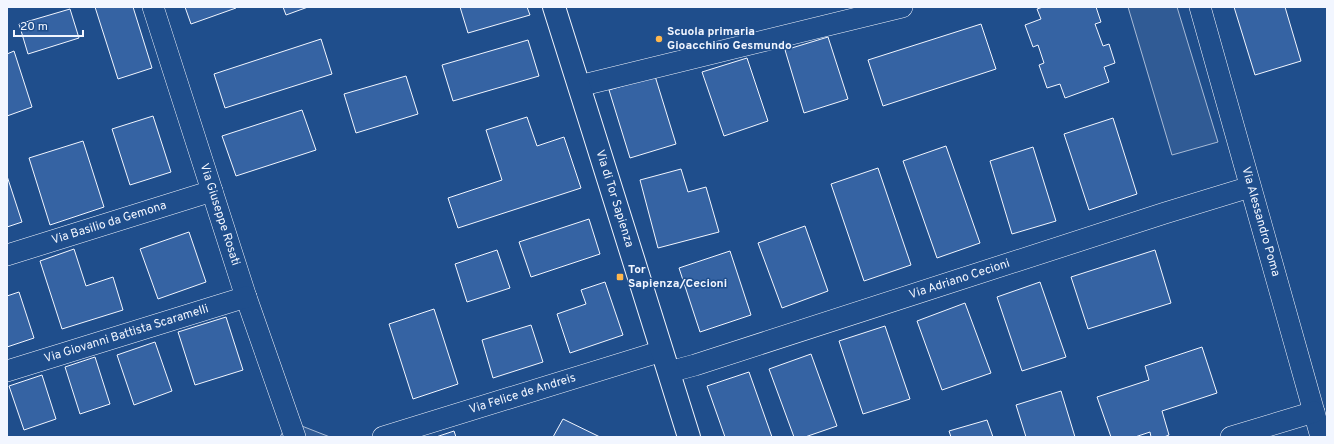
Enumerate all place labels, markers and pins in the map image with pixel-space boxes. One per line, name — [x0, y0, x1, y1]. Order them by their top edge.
place label: Scuola primaria Gioacchino Gesmundo — [667, 24, 792, 54]
marker: Scuola primaria Gioacchino Gesmundo — [654, 34, 664, 44]
place label: Tor Sapienza/Cecioni — [628, 262, 727, 292]
marker: Tor Sapienza/Cecioni — [615, 272, 625, 282]

